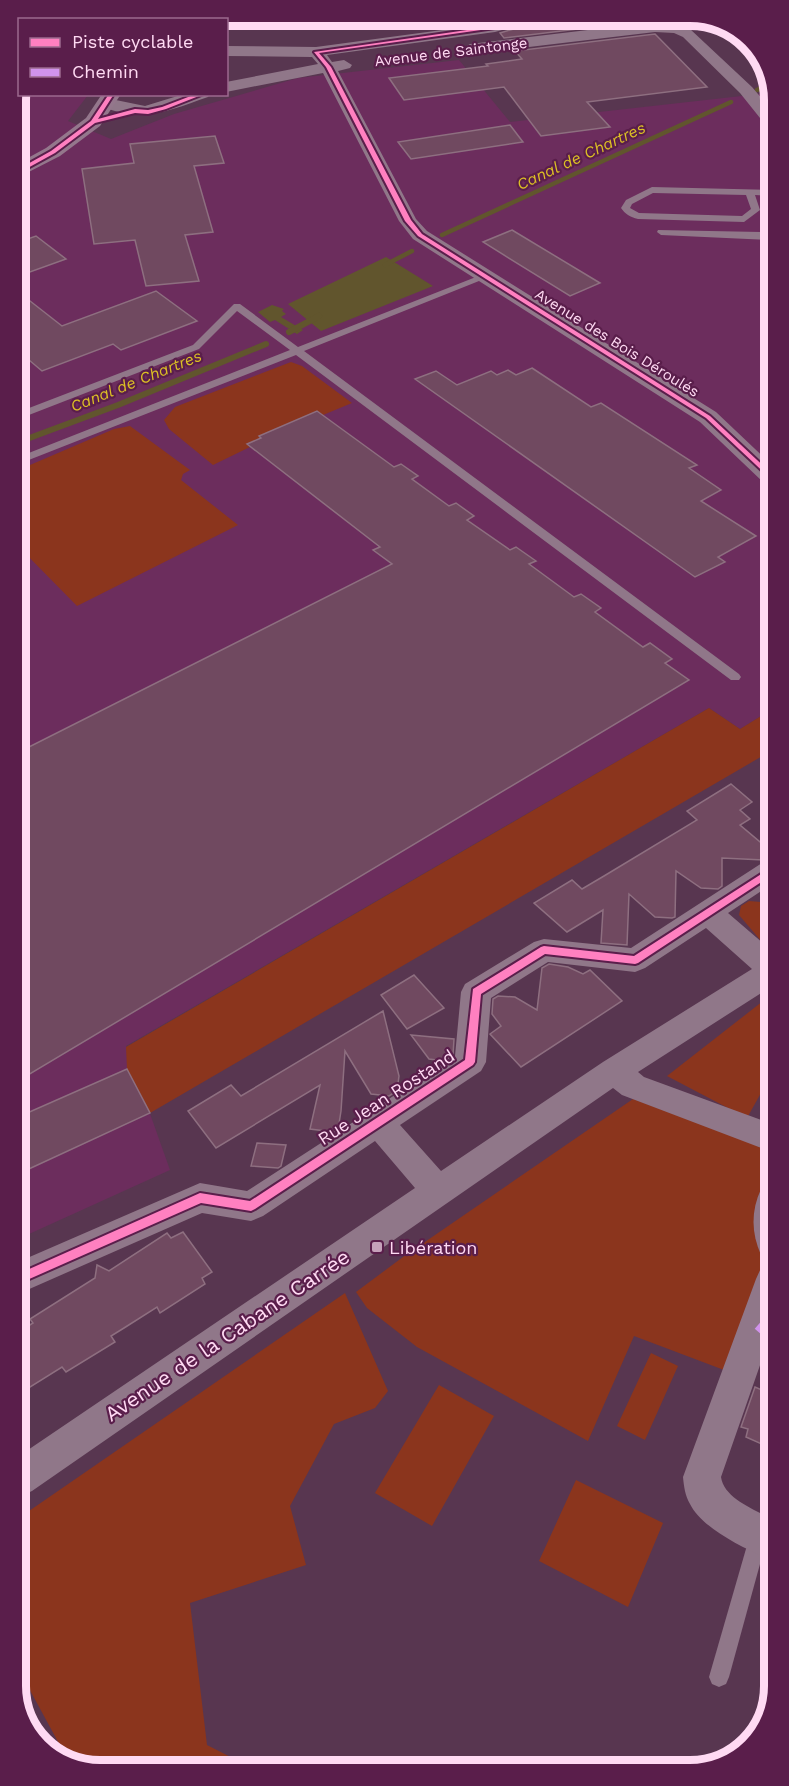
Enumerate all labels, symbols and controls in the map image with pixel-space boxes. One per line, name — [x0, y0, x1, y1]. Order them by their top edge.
legend — [18, 18, 228, 96]
text: Piste cyclable — [72, 31, 193, 52]
street label: Avenue de Saintonge — [374, 34, 528, 70]
text: Chemin — [72, 61, 139, 82]
water label: Canal de Chartres — [514, 118, 648, 194]
street label: Avenue des Bois Déroulés — [532, 285, 702, 401]
water label: Canal de Chartres — [68, 346, 204, 416]
street label: Rue Jean Rostand — [314, 1045, 458, 1149]
place label: Libération — [389, 1237, 477, 1258]
marker: Libération — [370, 1240, 384, 1254]
street label: Avenue de la Cabane Carrée — [100, 1244, 354, 1426]

